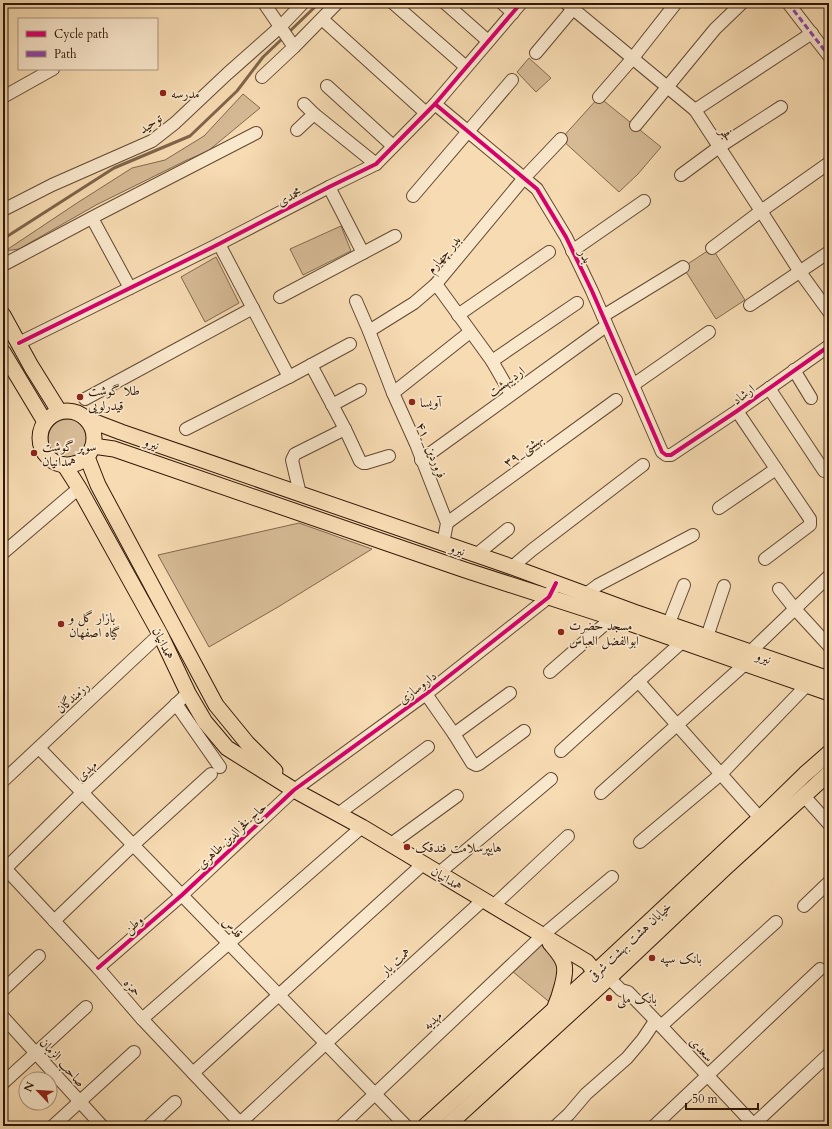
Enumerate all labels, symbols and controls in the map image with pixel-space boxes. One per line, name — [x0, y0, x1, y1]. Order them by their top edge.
legend — [18, 18, 158, 70]
text: Cycle path — [54, 26, 109, 42]
text: Path — [54, 46, 77, 62]
place label: مدرسه — [171, 85, 200, 103]
marker: مدرسه — [158, 88, 168, 98]
street label: توحید — [135, 109, 166, 138]
street label: فجر — [714, 123, 737, 145]
street label: محمدی — [274, 183, 305, 211]
street label: بدر چهارم — [422, 232, 467, 279]
street label: بدر — [573, 245, 596, 267]
street label: اردیبهشت — [484, 362, 529, 401]
street label: ارشاد — [728, 380, 759, 409]
place label: طلا گوشت قیدرلویی — [88, 382, 140, 415]
marker: طلا گوشت قیدرلویی — [75, 392, 85, 402]
place label: آویسا — [420, 394, 442, 412]
marker: آویسا — [407, 397, 417, 407]
street label: ۴۱ _فروردین — [412, 420, 451, 481]
street label: ۳۹_بهشتی — [500, 430, 547, 471]
street label: نیرو — [140, 432, 162, 455]
place label: سوپر گوشت همدانیان — [42, 438, 97, 471]
marker: سوپر گوشت همدانیان — [29, 448, 39, 458]
street label: نیرو — [446, 538, 468, 561]
place label: بازار گل و گیاه اصفهان — [67, 609, 120, 642]
place label: مسجد حضرت ابوالفضل العباس — [569, 617, 639, 650]
marker: بازار گل و گیاه اصفهان — [56, 619, 66, 629]
street label: همدانیان — [148, 624, 179, 663]
marker: مسجد حضرت ابوالفضل العباس — [556, 627, 566, 637]
street label: نیرو — [752, 646, 774, 669]
street label: داروسازی — [394, 667, 441, 708]
street label: رزمندگان — [52, 678, 93, 718]
street label: مهدی — [72, 756, 101, 785]
street label: حاج فخرالدین طاهری — [193, 798, 272, 875]
place label: هایپرسلامت فندقک — [415, 839, 502, 857]
marker: هایپرسلامت فندقک — [402, 842, 412, 852]
street label: همدانیان — [427, 862, 466, 895]
street label: خیابان هشت بهشت شرقی — [584, 898, 676, 986]
street label: وطن — [120, 911, 147, 938]
street label: قدس — [218, 913, 247, 942]
street label: همت یار — [375, 943, 415, 981]
place label: بانک سپه — [660, 950, 702, 968]
marker: بانک سپه — [647, 953, 657, 963]
street label: حمزه — [119, 975, 145, 1001]
place label: بانک ملی — [617, 990, 657, 1009]
marker: بانک ملی — [604, 993, 614, 1003]
street label: مهدیه — [419, 1007, 446, 1034]
street label: سعدی — [685, 1033, 717, 1066]
street label: صاحب الزمان — [35, 1034, 89, 1091]
north arrow — [18, 1071, 58, 1111]
text: N — [21, 1079, 38, 1094]
scale bar — [686, 1085, 758, 1111]
text: 50 m — [692, 1091, 719, 1107]

